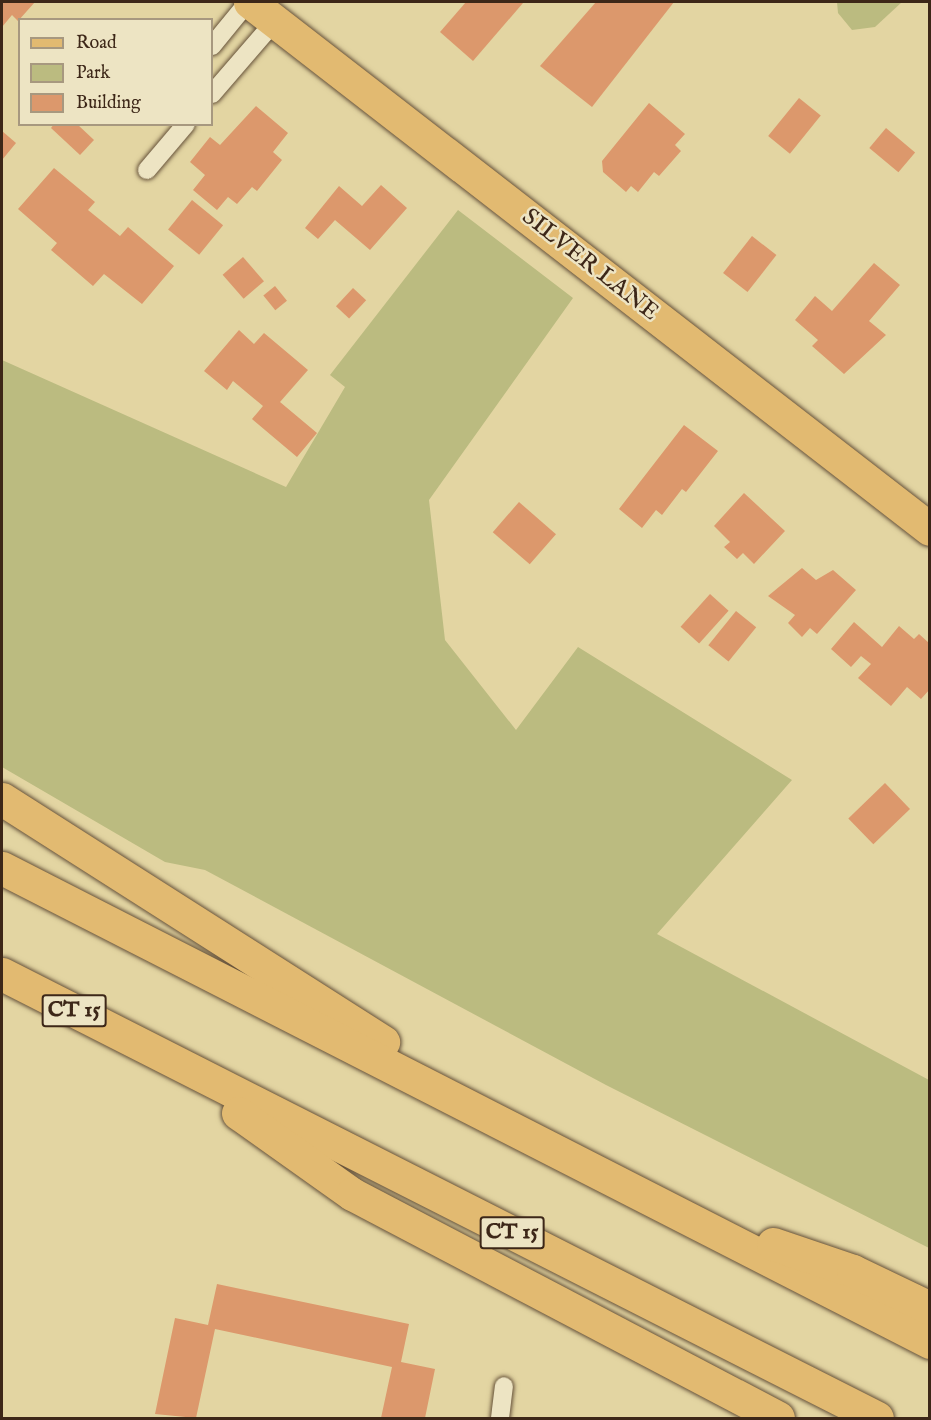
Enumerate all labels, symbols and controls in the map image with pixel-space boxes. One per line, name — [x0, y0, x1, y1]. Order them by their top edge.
legend — [18, 18, 213, 126]
text: Road — [76, 32, 117, 55]
text: Park — [76, 62, 110, 85]
text: Building — [76, 92, 141, 115]
street label: SILVER LANE — [516, 203, 664, 327]
road number: CT 15 — [41, 992, 107, 1030]
road number: CT 15 — [479, 1214, 545, 1252]

